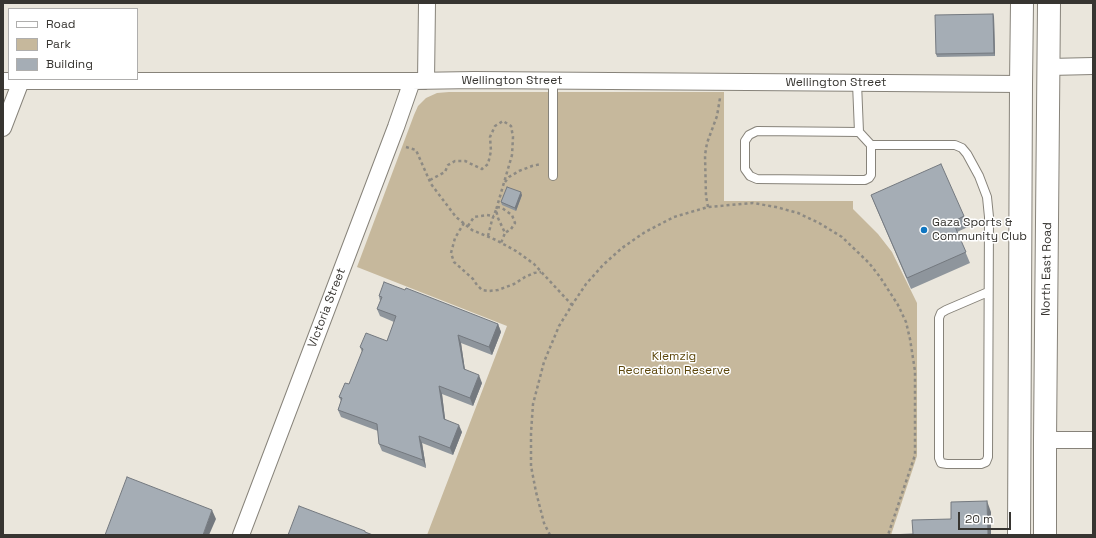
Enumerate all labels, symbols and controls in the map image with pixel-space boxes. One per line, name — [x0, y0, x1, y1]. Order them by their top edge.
legend — [8, 8, 138, 80]
text: Road — [46, 16, 75, 32]
text: Park — [46, 36, 71, 52]
text: Building — [46, 56, 93, 72]
street label: Wellington Street — [461, 74, 563, 88]
street label: Wellington Street — [785, 76, 887, 90]
place label: Gaza Sports & Community Club — [932, 216, 1027, 244]
street label: North East Road — [1039, 222, 1055, 316]
marker: Gaza Sports & Community Club — [919, 225, 929, 235]
street label: Victoria Street — [305, 266, 349, 350]
park label: Klemzig Recreation Reserve — [618, 350, 730, 378]
scale bar — [960, 504, 1013, 530]
text: 20 m — [965, 511, 993, 527]

